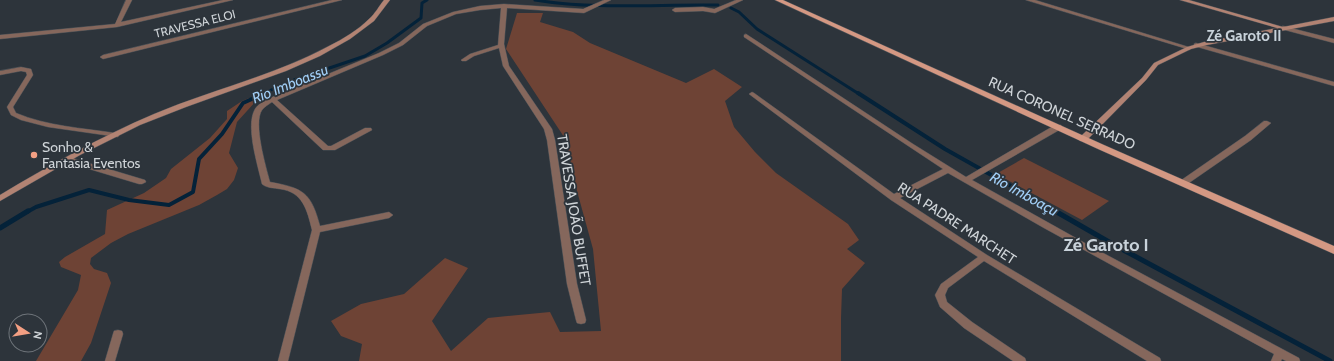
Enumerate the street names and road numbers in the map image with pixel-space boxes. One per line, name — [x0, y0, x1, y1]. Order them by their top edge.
street label: TRAVESSA ELOI — [153, 6, 237, 41]
street label: RUA CORONEL SERRADO — [986, 72, 1138, 154]
street label: TRAVESSA JOÃO BUFFET — [553, 133, 595, 288]
street label: RUA PADRE MARCHET — [894, 178, 1020, 268]

